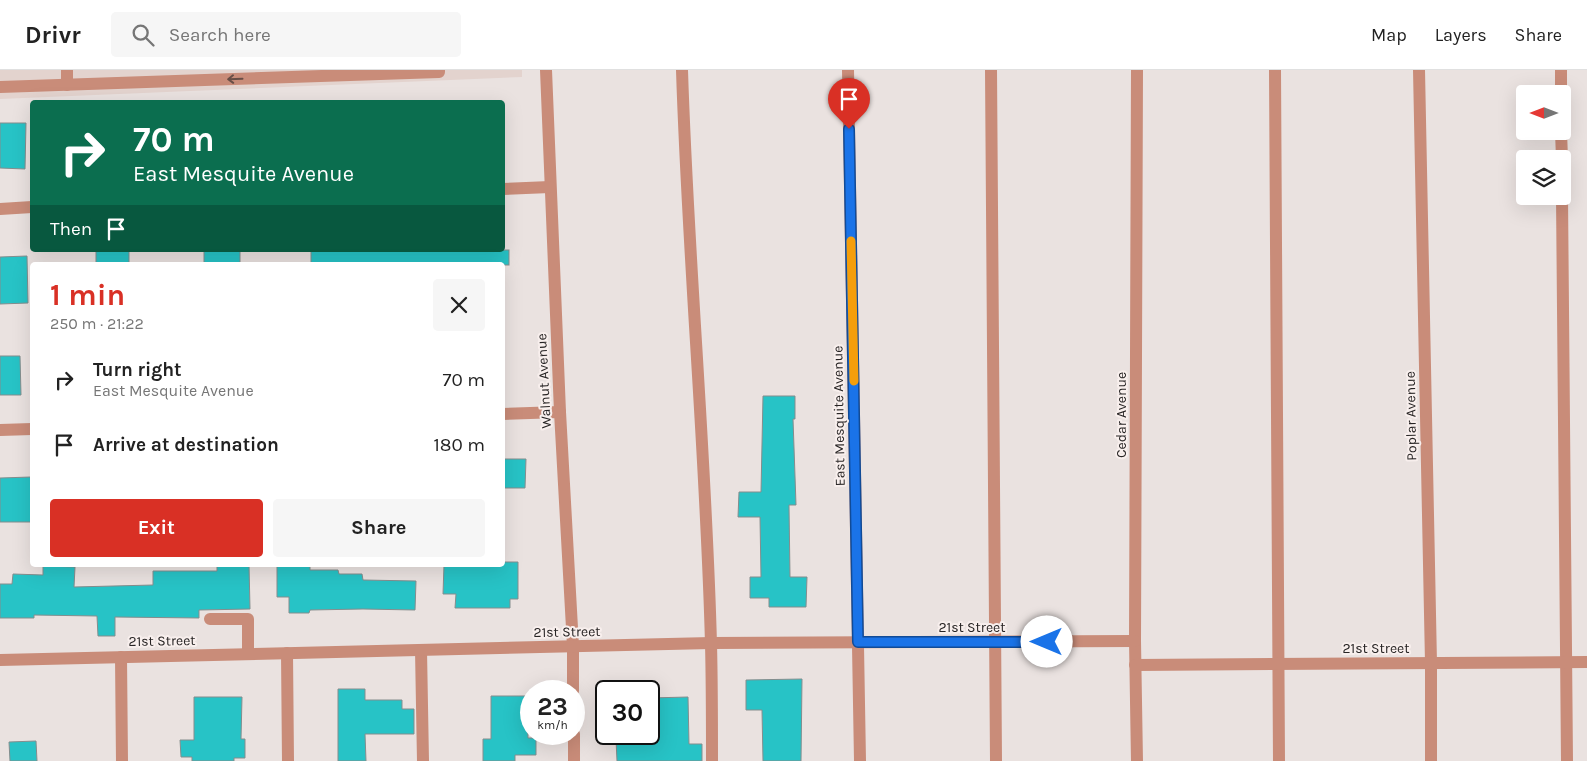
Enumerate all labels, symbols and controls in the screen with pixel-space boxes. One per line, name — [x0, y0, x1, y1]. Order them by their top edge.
search box — [111, 12, 461, 57]
text: Drivr — [25, 21, 81, 49]
icon: search — [129, 21, 157, 49]
text: Search here — [169, 24, 271, 46]
text: Map — [1371, 24, 1407, 46]
text: Layers — [1435, 24, 1487, 46]
text: Share — [1515, 24, 1562, 46]
one-way arrow — [227, 75, 243, 84]
pin — [828, 78, 870, 129]
icon: arrive — [835, 85, 863, 113]
north arrow — [1516, 85, 1571, 140]
map controls — [1516, 85, 1571, 205]
text: 70 m — [133, 119, 215, 160]
icon: right — [50, 120, 115, 185]
button: layers — [1516, 150, 1571, 205]
text: East Mesquite Avenue — [133, 161, 354, 187]
icon: arrive — [102, 215, 130, 243]
text: Then — [50, 218, 92, 240]
text: 1 min — [50, 277, 125, 313]
button: close — [433, 279, 485, 331]
text: 250 m · 21:22 — [50, 314, 144, 333]
street label: Walnut Avenue — [533, 333, 555, 429]
street label: East Mesquite Avenue — [829, 346, 849, 486]
text: Turn right — [93, 359, 182, 381]
icon: right — [50, 366, 78, 394]
text: 70 m — [443, 369, 485, 391]
street label: Poplar Avenue — [1402, 371, 1420, 461]
street label: Cedar Avenue — [1113, 372, 1130, 458]
text: East Mesquite Avenue — [93, 381, 254, 400]
icon: arrive — [50, 431, 78, 459]
text: Arrive at destination — [93, 434, 279, 456]
text: 180 m — [433, 434, 485, 456]
button: Exit — [50, 499, 263, 557]
button: Share — [273, 499, 485, 557]
position arrow — [1020, 615, 1072, 667]
street label: 21st Street — [938, 619, 1006, 636]
street label: 21st Street — [533, 623, 601, 641]
street label: 21st Street — [128, 632, 196, 650]
street label: 21st Street — [1342, 640, 1410, 657]
speed limit sign: 30 — [595, 680, 660, 745]
text: 23 — [537, 692, 568, 721]
text: km/h — [537, 718, 568, 732]

